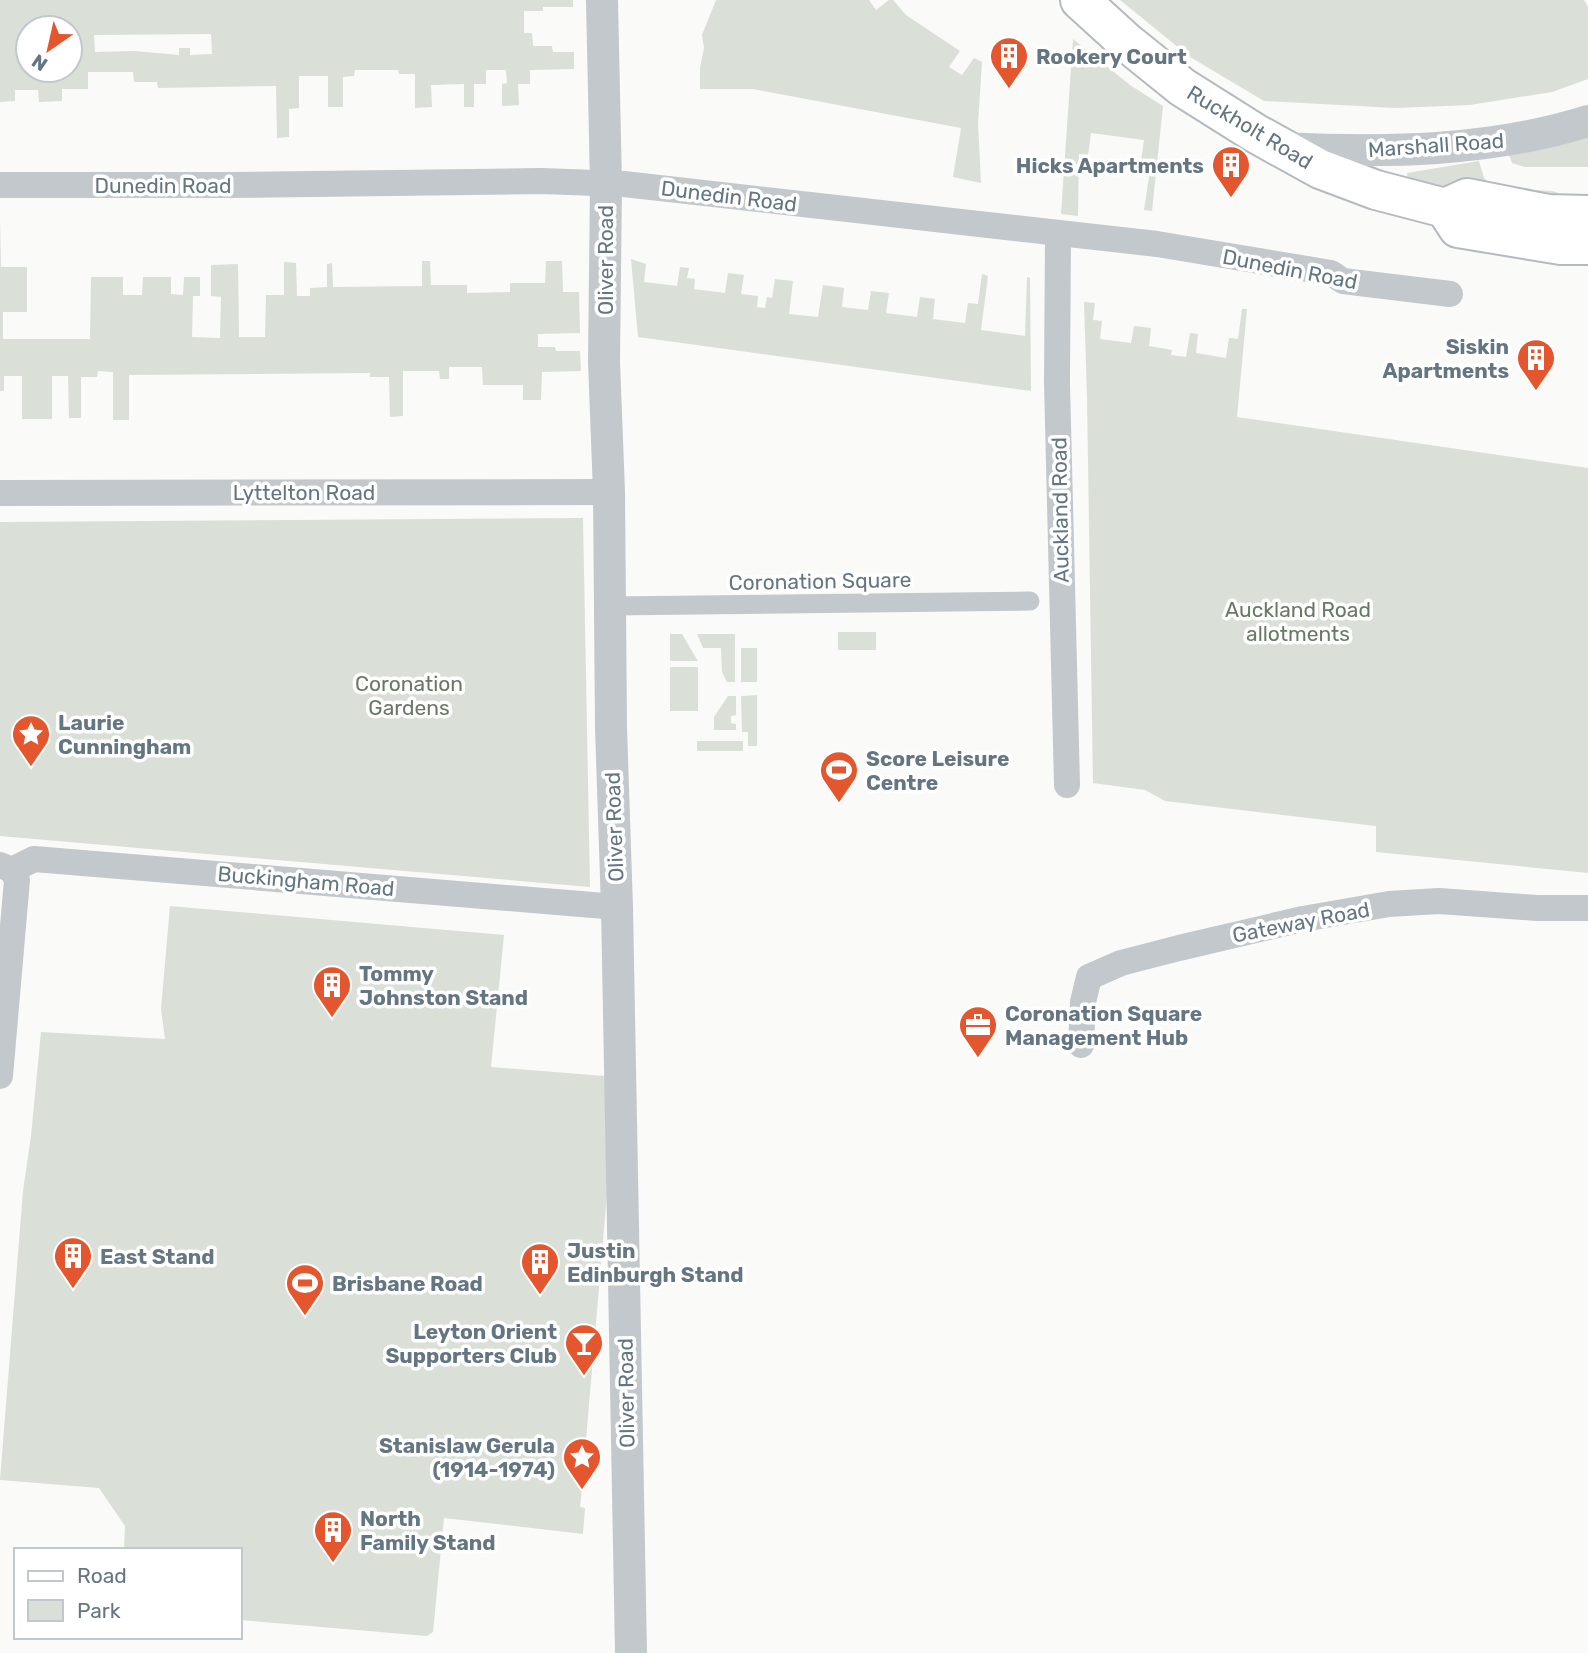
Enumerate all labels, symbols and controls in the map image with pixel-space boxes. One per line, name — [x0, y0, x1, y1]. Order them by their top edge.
north arrow — [14, 14, 84, 84]
building icon: Rookery Court — [988, 35, 1030, 90]
place label: Rookery Court — [1036, 44, 1187, 69]
text: N — [28, 49, 52, 76]
street label: Ruckholt Road — [1183, 80, 1317, 174]
street label: Marshall Road — [1367, 128, 1505, 162]
building icon: Hicks Apartments — [1210, 144, 1252, 199]
place label: Hicks Apartments — [1016, 153, 1204, 178]
street label: Dunedin Road — [95, 173, 231, 198]
street label: Dunedin Road — [660, 175, 798, 217]
street label: Oliver Road — [593, 205, 618, 315]
street label: Dunedin Road — [1220, 244, 1360, 294]
place label: Siskin Apartments — [1382, 334, 1509, 383]
building icon: Siskin Apartments — [1515, 337, 1557, 392]
street label: Auckland Road — [1046, 437, 1074, 583]
street label: Lyttelton Road — [233, 480, 375, 505]
street label: Coronation Square — [728, 567, 912, 595]
park label: Auckland Road allotments — [1225, 597, 1371, 646]
park label: Coronation Gardens — [355, 671, 463, 720]
place label: Laurie Cunningham — [58, 710, 191, 759]
place icon: Laurie Cunningham — [10, 713, 52, 768]
place label: Score Leisure Centre — [866, 746, 1009, 795]
sports icon: Score Leisure Centre — [818, 749, 860, 804]
street label: Oliver Road — [600, 772, 628, 882]
street label: Buckingham Road — [217, 861, 395, 901]
street label: Gateway Road — [1230, 896, 1372, 948]
place label: Tommy Johnston Stand — [359, 961, 528, 1010]
building icon: Tommy Johnston Stand — [311, 964, 353, 1019]
place label: Coronation Square Management Hub — [1005, 1001, 1202, 1050]
office icon: Coronation Square Management Hub — [957, 1004, 999, 1059]
building icon: East Stand — [52, 1235, 94, 1290]
place label: Justin Edinburgh Stand — [567, 1238, 744, 1287]
building icon: Justin Edinburgh Stand — [519, 1241, 561, 1296]
place label: East Stand — [100, 1244, 215, 1269]
sports icon: Brisbane Road — [284, 1262, 326, 1317]
place label: Brisbane Road — [332, 1271, 483, 1296]
place label: Leyton Orient Supporters Club — [385, 1319, 557, 1368]
bar icon: Leyton Orient Supporters Club — [563, 1322, 605, 1377]
street label: Oliver Road — [613, 1338, 639, 1448]
place label: Stanislaw Gerula (1914-1974) — [379, 1433, 555, 1482]
place icon: Stanislaw Gerula (1914-1974) — [561, 1436, 603, 1491]
place label: North Family Stand — [360, 1506, 496, 1555]
building icon: North Family Stand — [312, 1509, 354, 1564]
legend — [14, 1548, 242, 1639]
text: Road — [77, 1563, 127, 1588]
text: Park — [77, 1598, 121, 1623]

